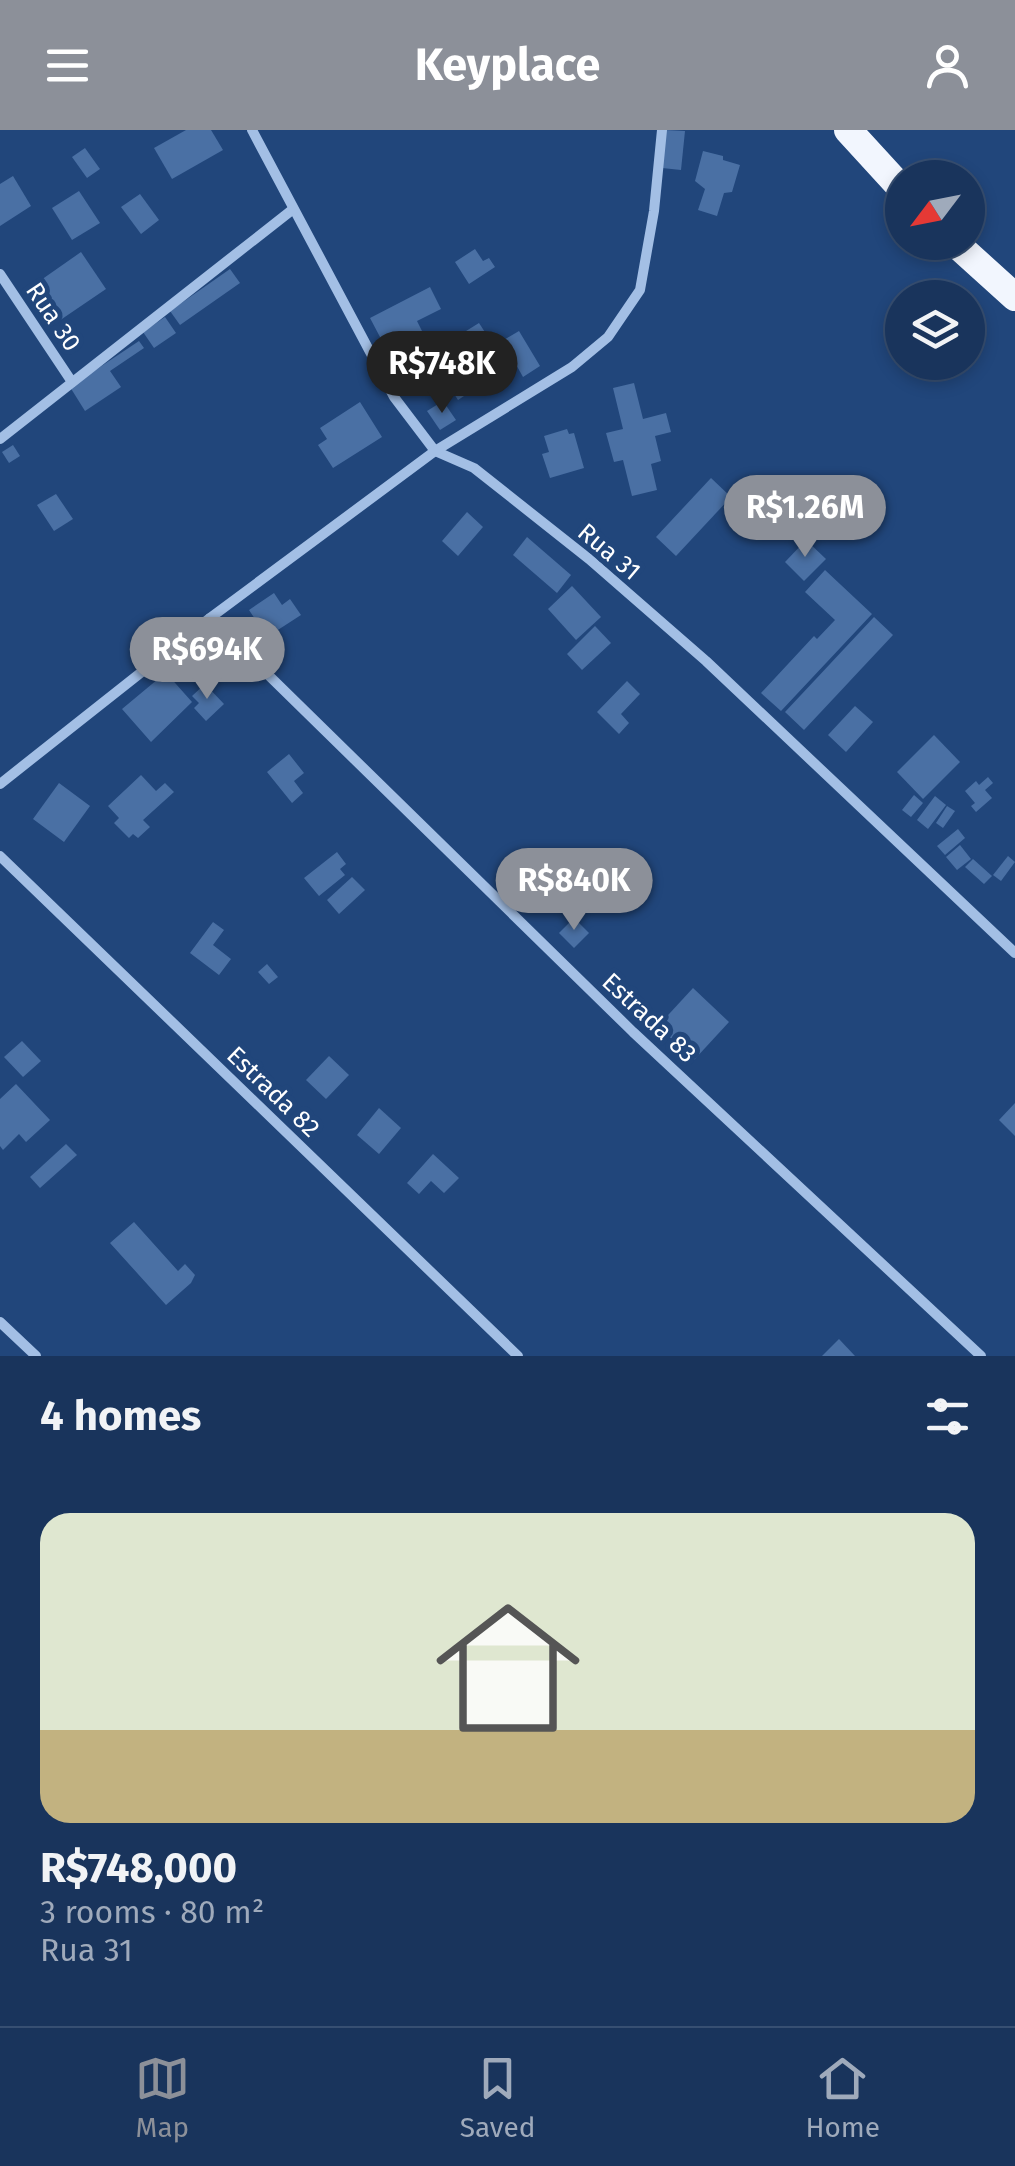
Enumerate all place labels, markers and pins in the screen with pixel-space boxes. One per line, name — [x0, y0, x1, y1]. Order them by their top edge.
pin: R$748K — [361, 331, 523, 416]
pin: R$1.26M — [713, 475, 897, 560]
pin: R$694K — [126, 617, 288, 702]
pin: R$840K — [493, 848, 655, 933]

